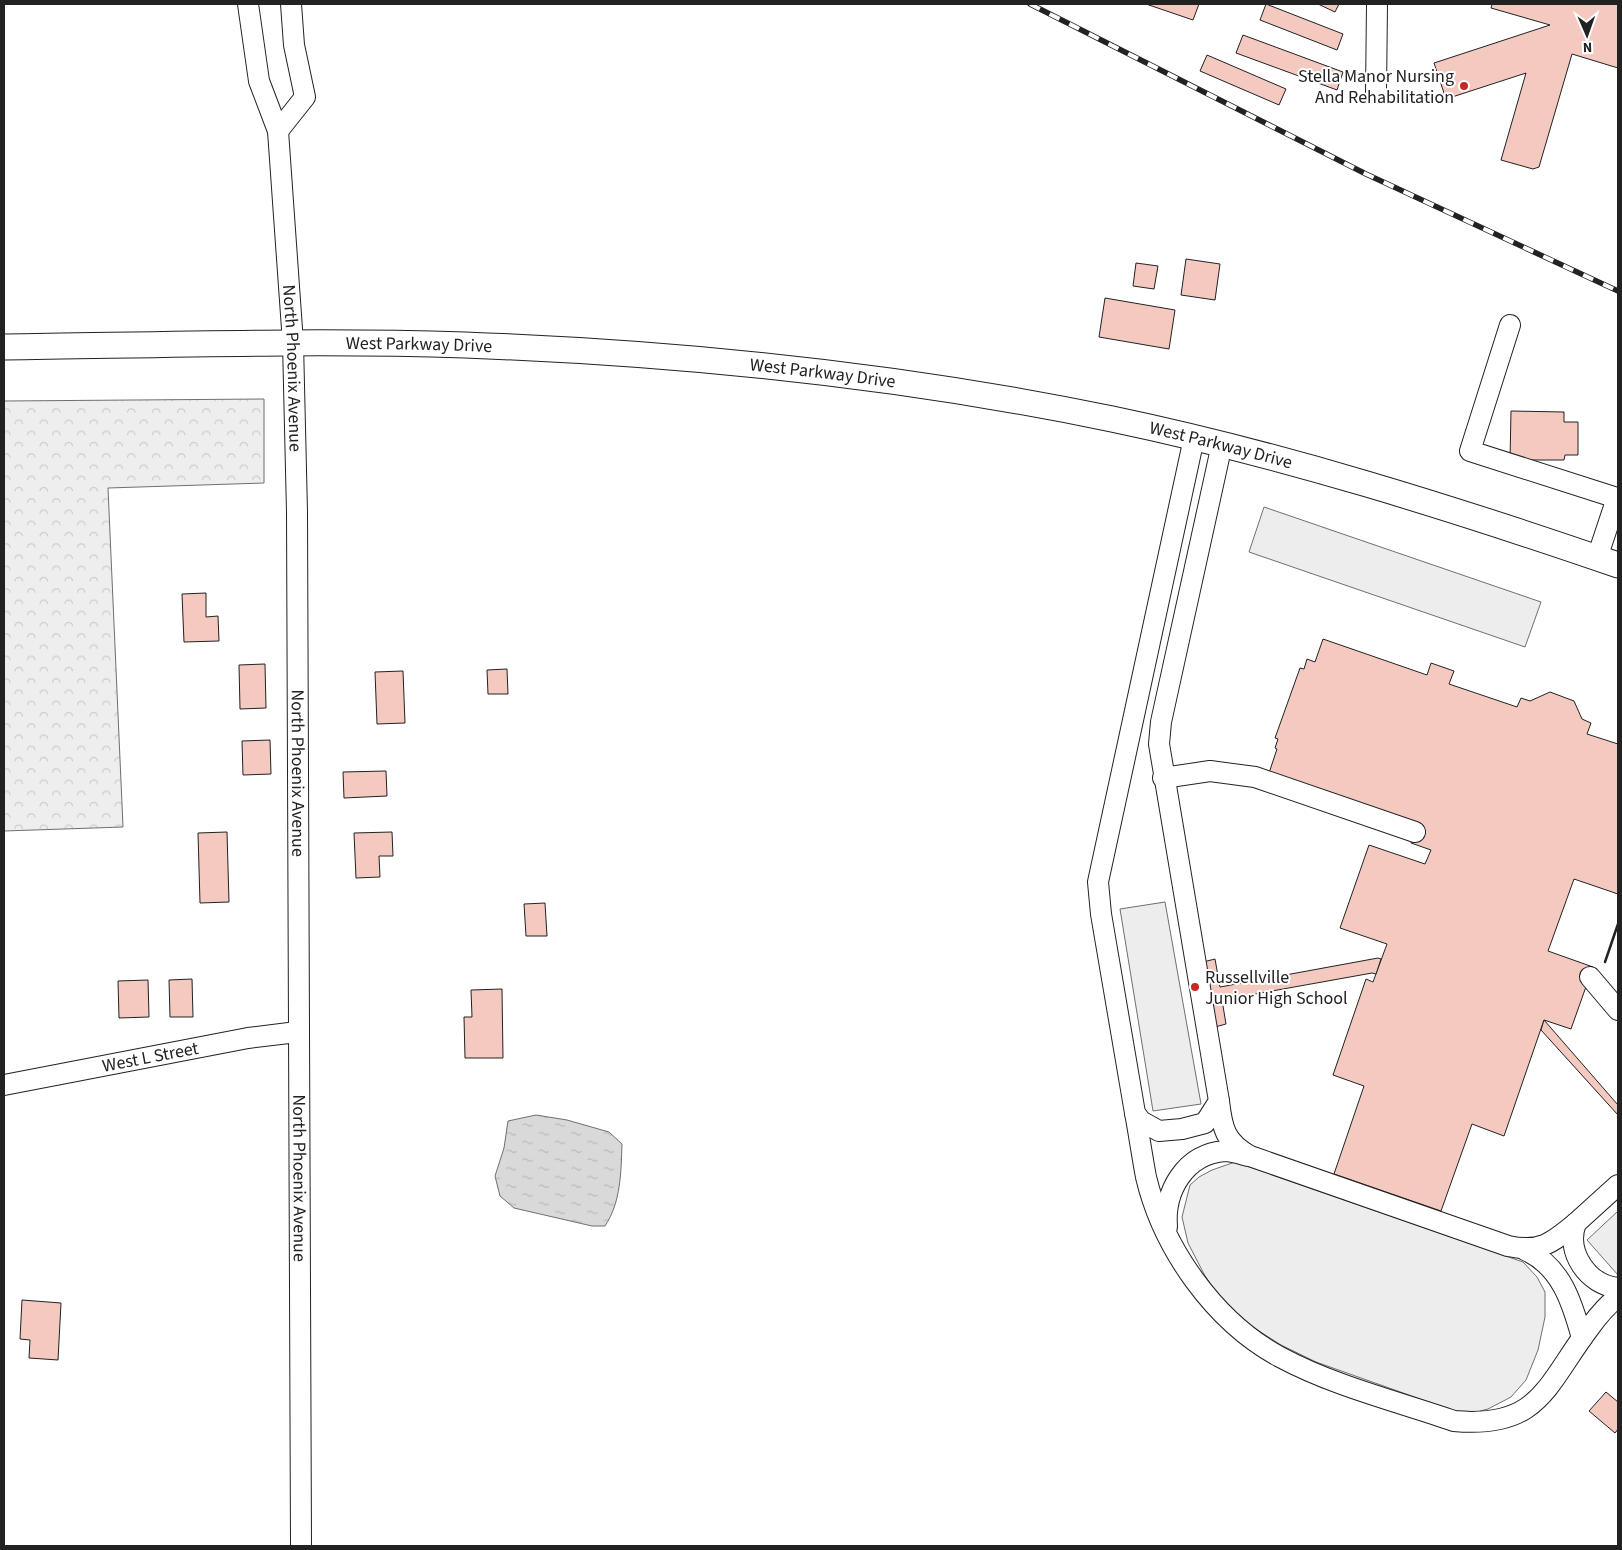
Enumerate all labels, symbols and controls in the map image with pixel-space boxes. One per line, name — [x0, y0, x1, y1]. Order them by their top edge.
north arrow — [1562, 10, 1612, 60]
text: N — [1582, 37, 1592, 57]
place label: Stella Manor Nursing And Rehabilitation — [1298, 64, 1454, 110]
marker: Stella Manor Nursing And Rehabilitation — [1458, 80, 1470, 92]
street label: North Phoenix Avenue — [276, 284, 308, 452]
street label: West Parkway Drive — [346, 331, 493, 359]
street label: West Parkway Drive — [749, 352, 897, 395]
street label: West Parkway Drive — [1147, 415, 1295, 475]
street label: North Phoenix Avenue — [285, 689, 310, 857]
place label: Russellville Junior High School — [1205, 965, 1348, 1011]
marker: Russellville Junior High School — [1189, 981, 1201, 993]
street label: West L Street — [100, 1036, 201, 1079]
street label: North Phoenix Avenue — [286, 1094, 312, 1262]

